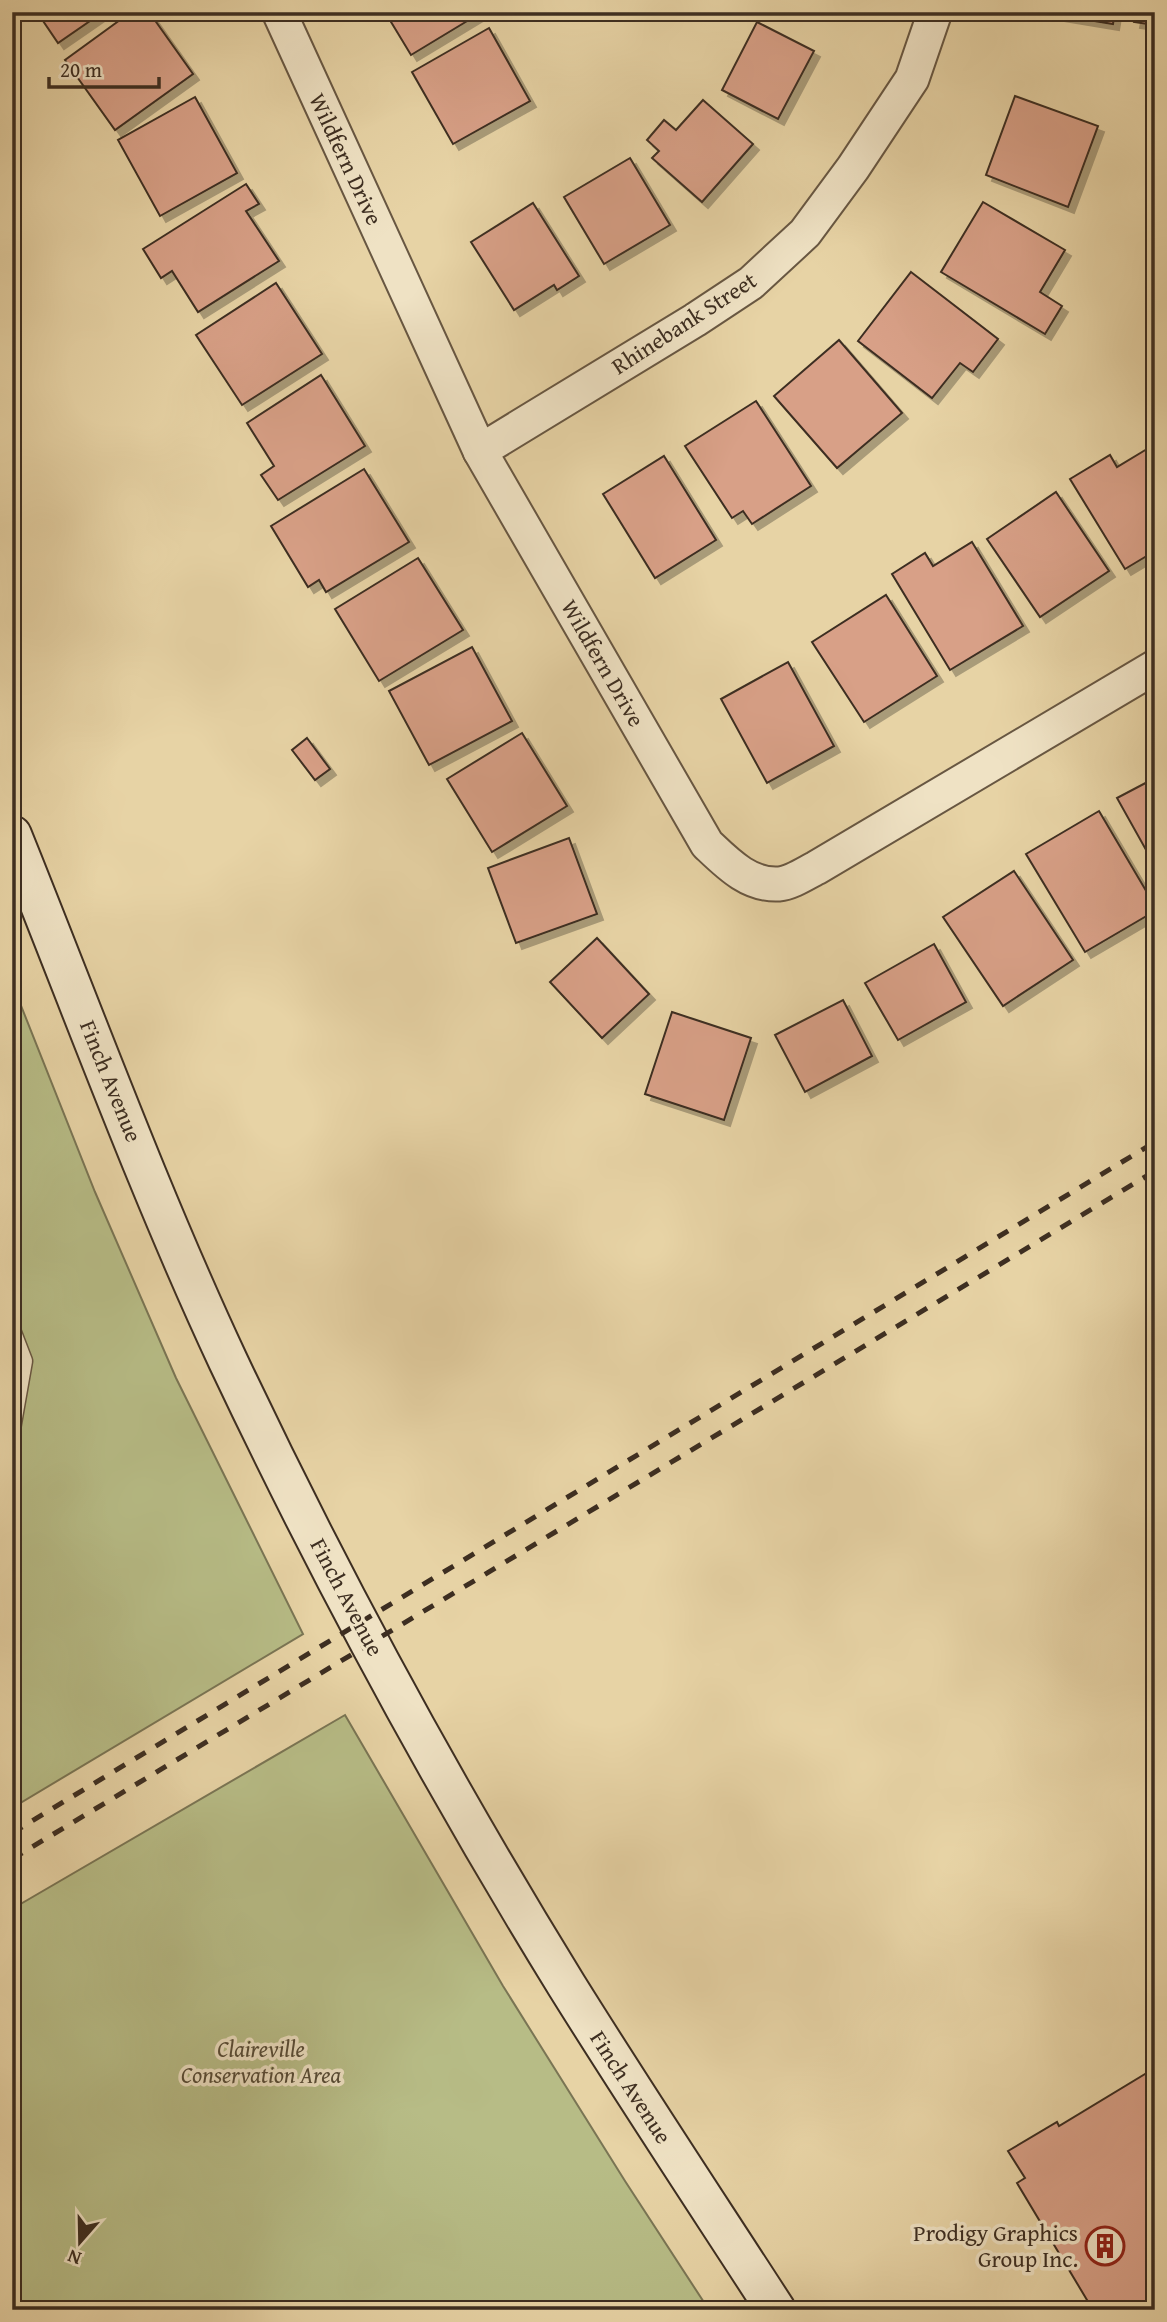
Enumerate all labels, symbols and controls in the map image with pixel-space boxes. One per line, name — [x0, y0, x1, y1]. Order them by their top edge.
scale bar — [49, 46, 159, 90]
text: 20 m — [60, 54, 102, 85]
street label: Wildfern Drive — [301, 87, 391, 230]
street label: Rhinebank Street — [605, 263, 763, 382]
street label: Wildfern Drive — [554, 593, 653, 732]
street label: Finch Avenue — [72, 1015, 151, 1147]
street label: Finch Avenue — [303, 1532, 392, 1662]
street label: Finch Avenue — [582, 2024, 680, 2150]
park label: Claireville Conservation Area — [181, 2032, 341, 2091]
north arrow — [46, 2206, 116, 2276]
place label: Prodigy Graphics Group Inc. — [913, 2216, 1078, 2275]
building icon: Prodigy Graphics Group Inc. — [1084, 2225, 1126, 2267]
text: N — [63, 2243, 85, 2273]

